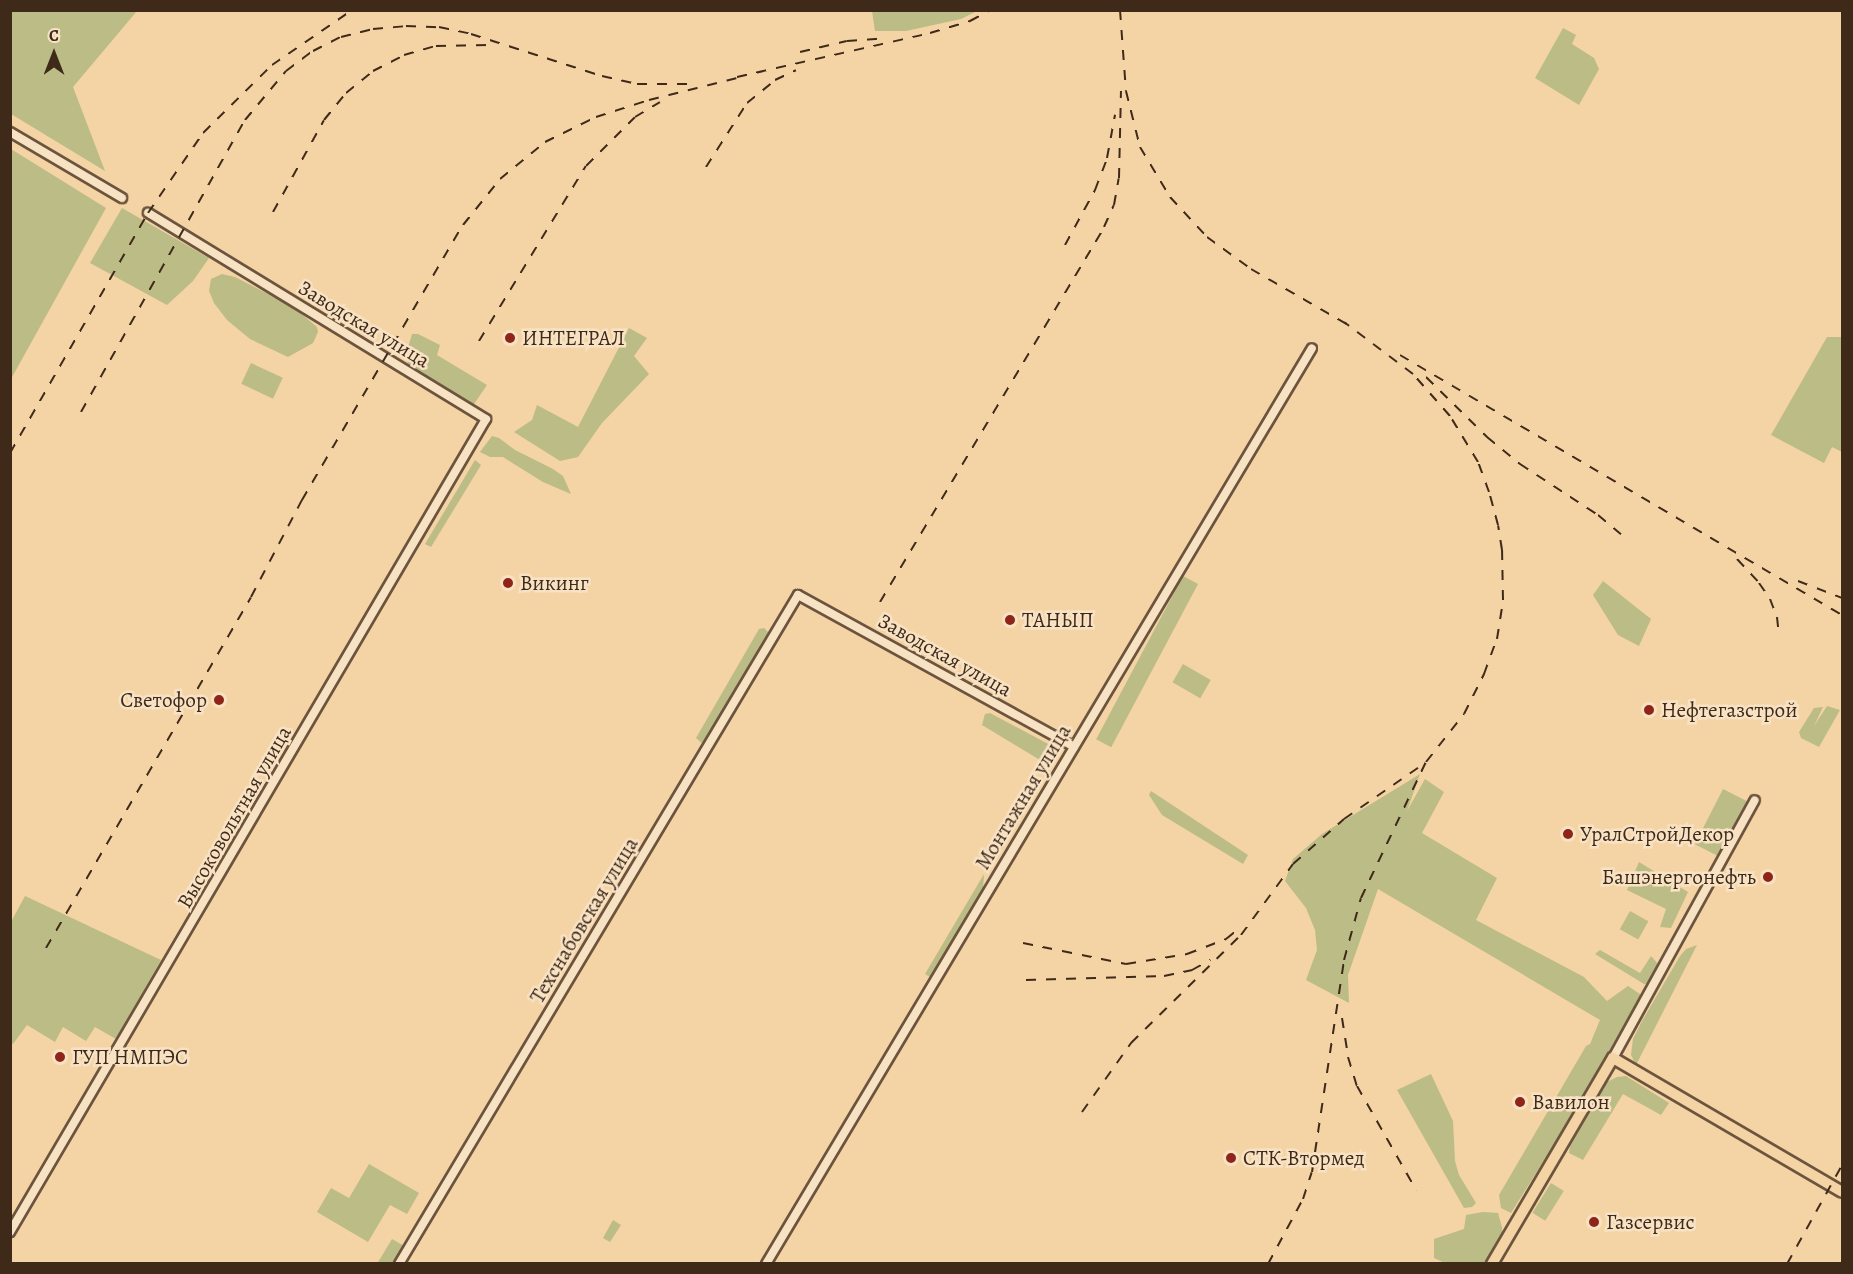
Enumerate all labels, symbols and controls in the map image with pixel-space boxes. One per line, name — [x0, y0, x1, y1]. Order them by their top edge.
north arrow — [24, 24, 84, 84]
text: С — [49, 25, 59, 47]
street label: Заводская улица — [294, 275, 434, 373]
place label: ИНТЕГРАЛ — [522, 325, 625, 351]
marker: ИНТЕГРАЛ — [503, 331, 517, 345]
place label: Викинг — [520, 570, 589, 596]
marker: Викинг — [501, 576, 515, 590]
place label: ТАНЫП — [1022, 607, 1094, 633]
street label: Заводская улица — [874, 608, 1016, 702]
marker: ТАНЫП — [1003, 613, 1017, 627]
place label: Светофор — [120, 687, 207, 713]
marker: Светофор — [212, 693, 226, 707]
place label: Нефтегазстрой — [1661, 697, 1797, 723]
marker: Нефтегазстрой — [1642, 703, 1656, 717]
street label: Монтажная улица — [970, 720, 1076, 874]
street label: Высоковольтная улица — [172, 721, 296, 913]
place label: УралСтройДекор — [1580, 821, 1734, 847]
marker: УралСтройДекор — [1561, 827, 1575, 841]
street label: Техснабовская улица — [525, 832, 643, 1008]
place label: Башэнергонефть — [1602, 864, 1756, 890]
marker: Башэнергонефть — [1761, 870, 1775, 884]
place label: ГУП НМПЭС — [72, 1044, 188, 1070]
marker: ГУП НМПЭС — [53, 1050, 67, 1064]
place label: Вавилон — [1532, 1089, 1610, 1115]
marker: Вавилон — [1513, 1095, 1527, 1109]
place label: СТК-Втормед — [1243, 1145, 1365, 1171]
marker: СТК-Втормед — [1224, 1151, 1238, 1165]
place label: Газсервис — [1606, 1209, 1695, 1235]
marker: Газсервис — [1587, 1215, 1601, 1229]

